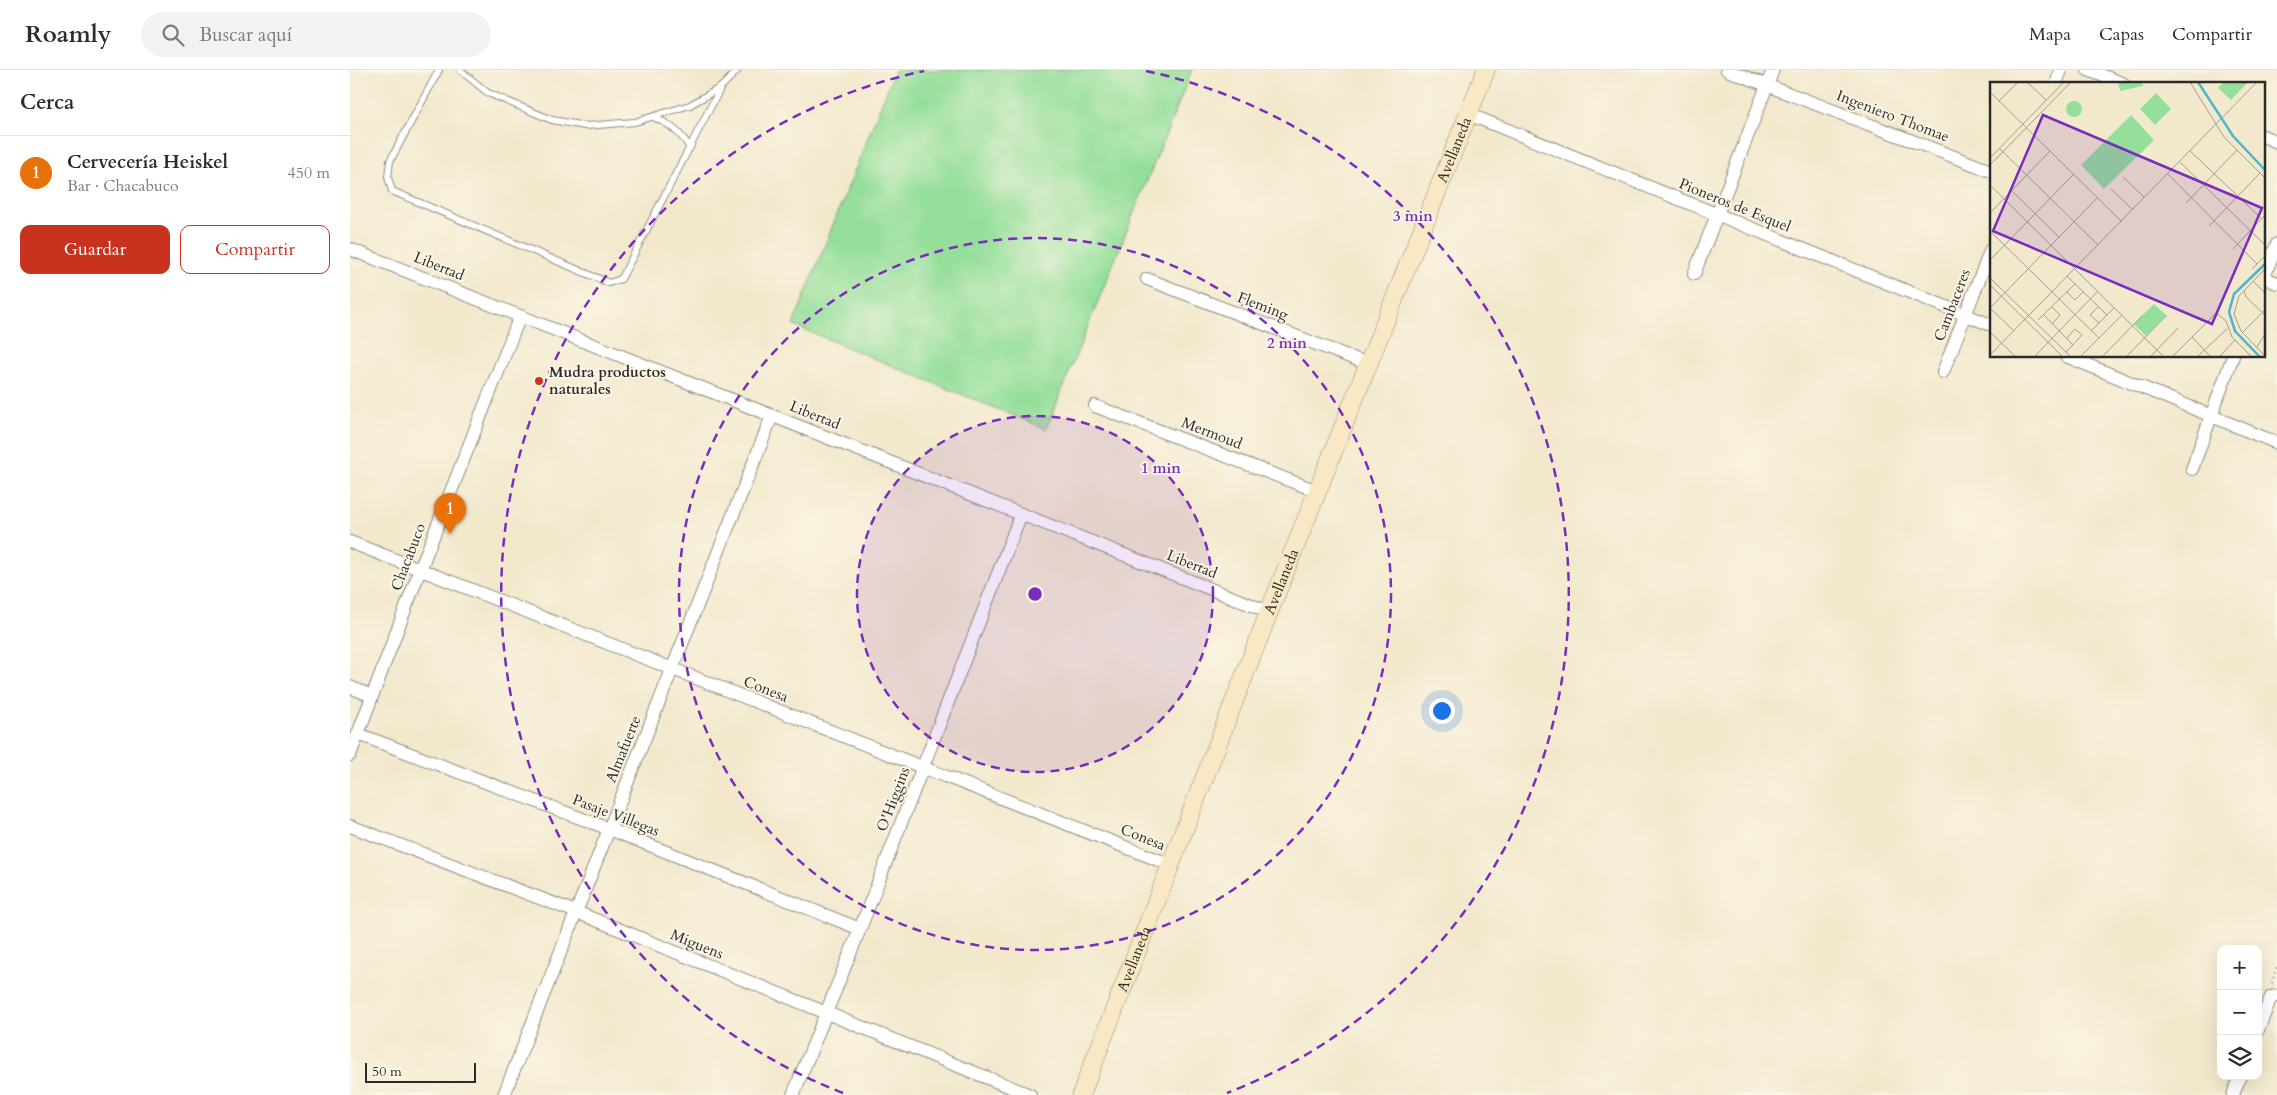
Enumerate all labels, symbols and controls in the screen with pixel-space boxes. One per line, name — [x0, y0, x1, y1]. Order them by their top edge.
search box — [141, 12, 491, 57]
text: Roamly — [25, 18, 111, 51]
icon: search — [159, 21, 187, 49]
text: Buscar aquí — [199, 22, 292, 48]
text: Mapa — [2029, 22, 2071, 47]
text: Capas — [2099, 22, 2144, 47]
text: Compartir — [2172, 22, 2252, 47]
inset map — [1990, 82, 2264, 358]
street label: Ingeniero Thomae — [1834, 85, 1952, 147]
text: Cerca — [20, 88, 74, 117]
street label: Avellaneda — [1432, 114, 1476, 186]
text: Cervecería Heiskel — [67, 149, 228, 175]
text: 1 — [32, 162, 40, 184]
text: 450 m — [288, 162, 330, 184]
street label: Pioneros de Esquel — [1676, 173, 1794, 237]
text: Bar · Chacabuco — [67, 175, 179, 197]
text: 3 min — [1393, 206, 1433, 226]
button: Guardar — [20, 225, 170, 274]
button: Compartir — [180, 225, 330, 274]
street label: Libertad — [411, 247, 467, 285]
street label: Cambaceres — [1929, 266, 1975, 344]
street label: Fleming — [1235, 287, 1292, 325]
text: 2 min — [1267, 333, 1307, 353]
place label: Mudra productos naturales — [549, 362, 666, 399]
marker: Mudra productos naturales — [533, 375, 545, 387]
street label: Libertad — [787, 396, 843, 434]
street label: Mermoud — [1179, 412, 1245, 454]
text: 1 min — [1141, 458, 1181, 478]
pin: 1 — [434, 493, 466, 534]
street label: Chacabuco — [386, 520, 430, 594]
street label: Libertad — [1164, 545, 1220, 583]
street label: Avellaneda — [1259, 545, 1303, 617]
centre of rings — [1026, 585, 1044, 603]
street label: Conesa — [741, 671, 792, 707]
your location — [1429, 698, 1455, 724]
street label: Almafuerte — [601, 712, 646, 785]
street label: O'Higgins — [872, 764, 914, 834]
street label: Pasaje Villegas — [570, 789, 662, 841]
street label: Conesa — [1118, 819, 1169, 855]
street label: Avellaneda — [1112, 923, 1156, 995]
street label: Miguens — [668, 924, 726, 964]
map controls — [2217, 945, 2262, 1080]
button: + — [2217, 945, 2262, 990]
button: − — [2217, 990, 2262, 1035]
button: layers — [2217, 1035, 2262, 1080]
scale bar — [365, 1060, 476, 1083]
text: 50 m — [372, 1062, 402, 1081]

